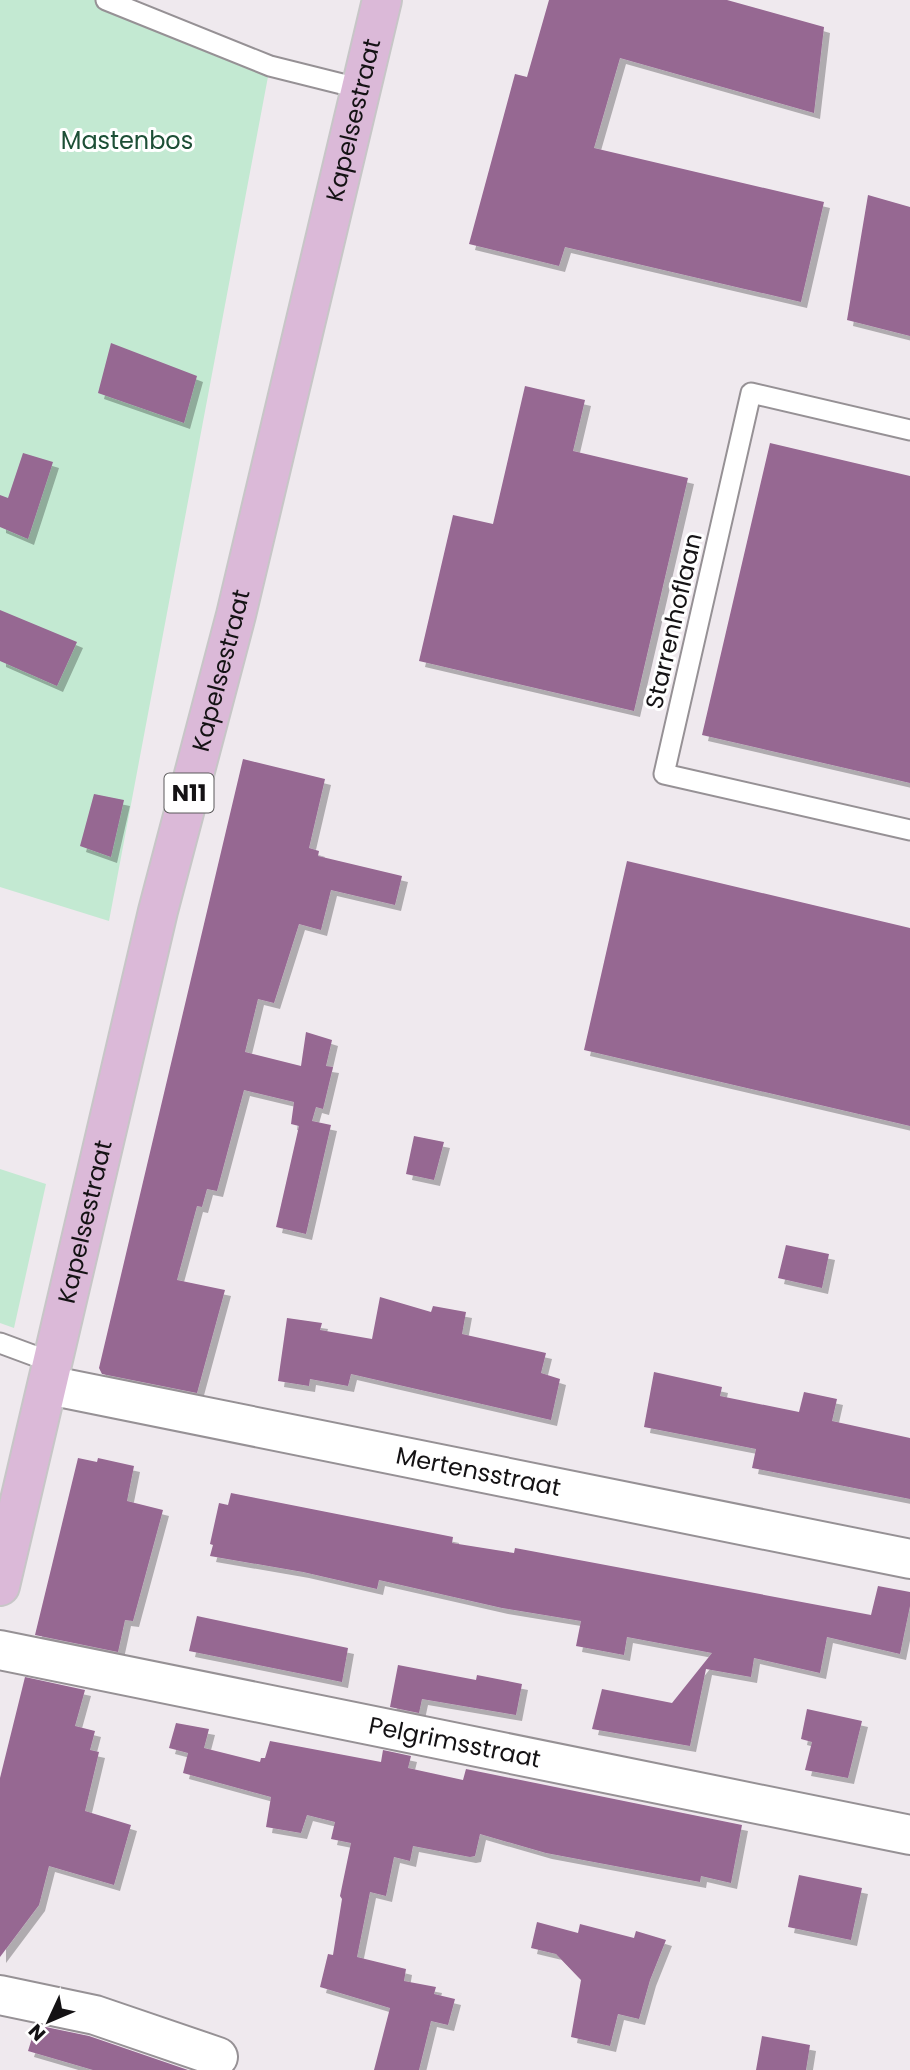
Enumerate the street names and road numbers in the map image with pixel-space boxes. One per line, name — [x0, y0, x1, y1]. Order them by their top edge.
street label: Kapelsestraat — [318, 35, 388, 205]
street label: Starrenhoflaan — [637, 530, 710, 712]
street label: Kapelsestraat — [184, 586, 258, 755]
road number: N11 — [164, 774, 214, 813]
street label: Kapelsestraat — [50, 1137, 120, 1307]
street label: Mertensstraat — [393, 1439, 564, 1504]
street label: Pelgrimsstraat — [366, 1708, 544, 1776]

